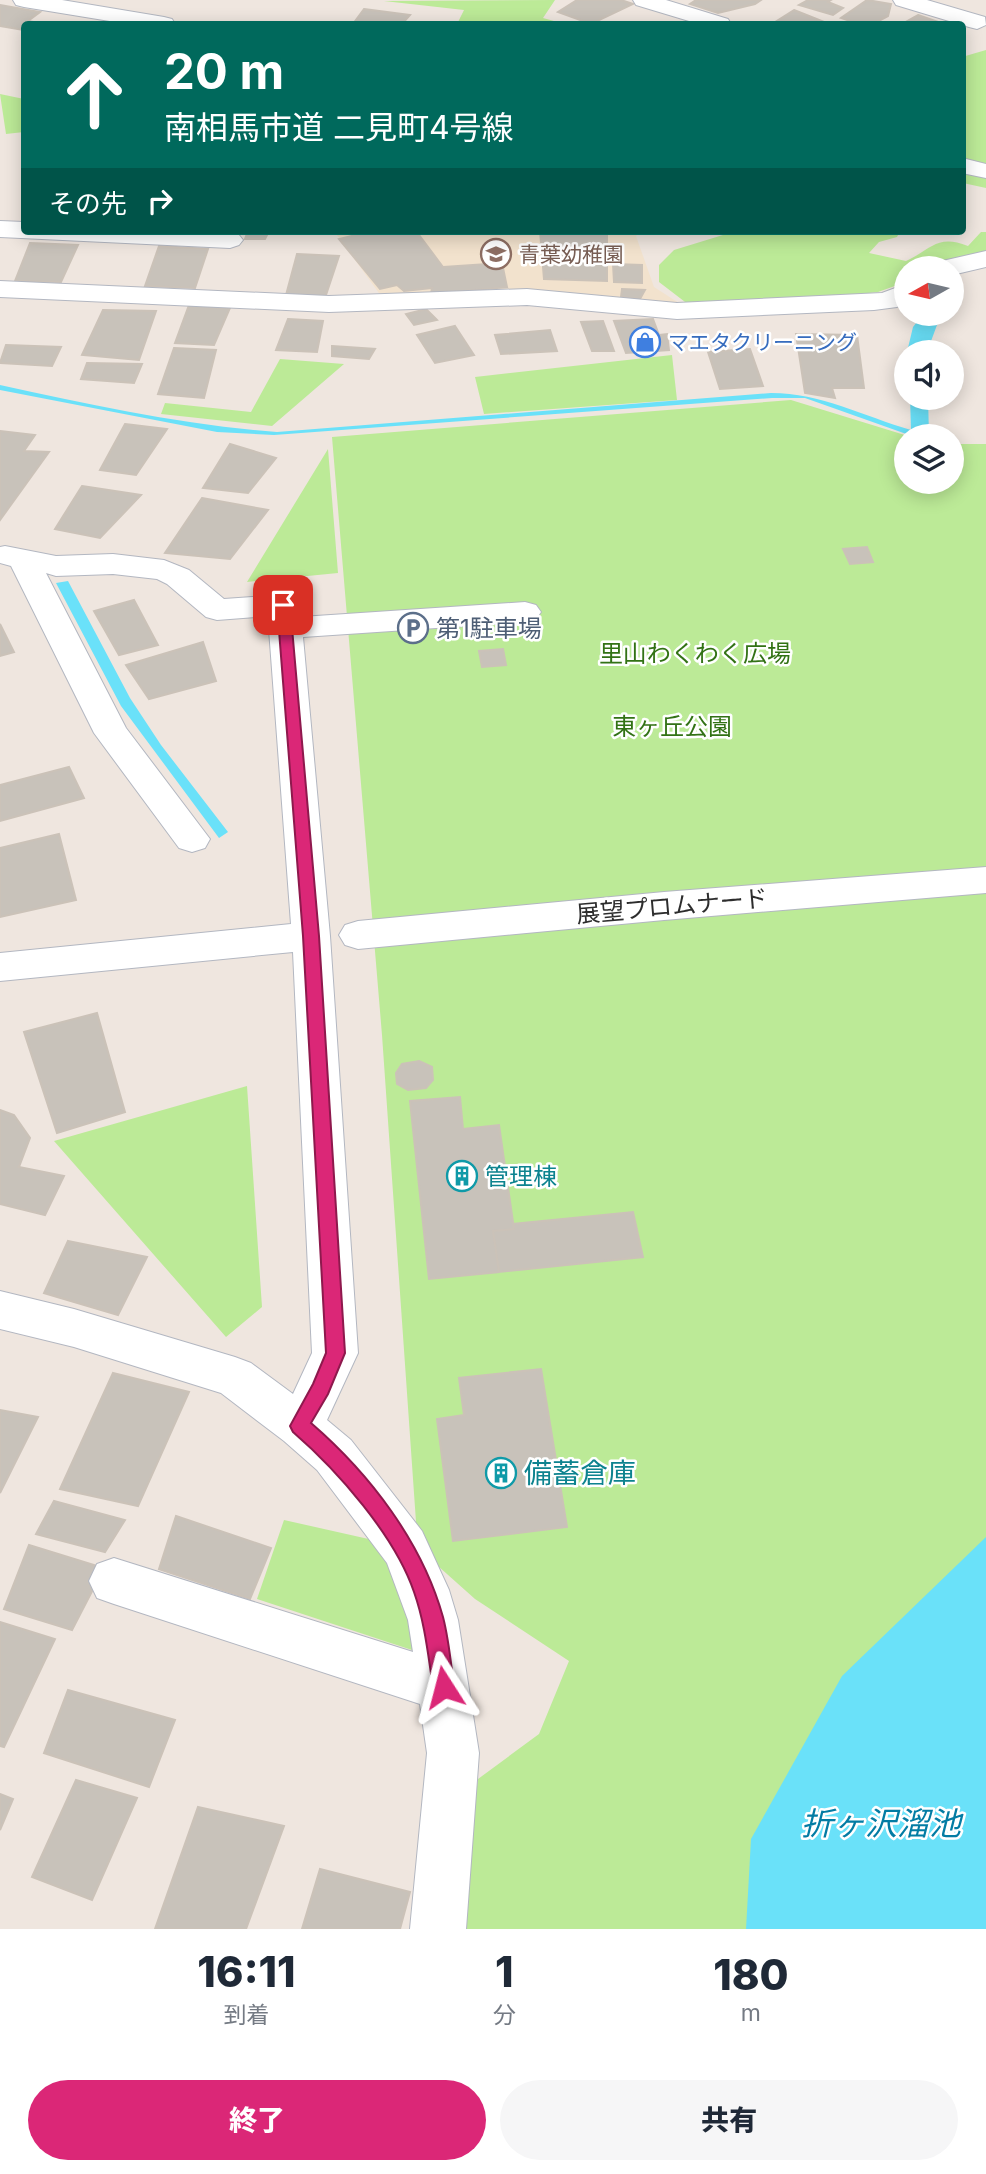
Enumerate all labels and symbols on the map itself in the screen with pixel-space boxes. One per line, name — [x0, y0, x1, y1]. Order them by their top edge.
school or university icon: 青葉幼稚園 — [479, 237, 513, 271]
place label: 青葉幼稚園 — [519, 242, 624, 267]
north arrow — [894, 256, 964, 326]
shop icon: マエタクリーニング — [628, 325, 662, 359]
place label: マエタクリーニング — [668, 330, 857, 355]
pin — [253, 575, 313, 635]
parking icon: 第1駐車場 — [396, 611, 430, 645]
place label: 第1駐車場 — [436, 614, 542, 643]
park label: 里山わくわく広場 — [599, 639, 791, 668]
park label: 東ヶ丘公園 — [612, 712, 732, 741]
street label: 展望プロムナード — [575, 883, 769, 929]
building icon: 管理棟 — [445, 1159, 479, 1193]
place label: 管理棟 — [485, 1162, 557, 1191]
building icon: 備蓄倉庫 — [484, 1456, 518, 1490]
place label: 備蓄倉庫 — [524, 1456, 636, 1490]
position arrow — [407, 1650, 481, 1724]
water label: 折ヶ沢溜池 — [801, 1804, 964, 1843]

